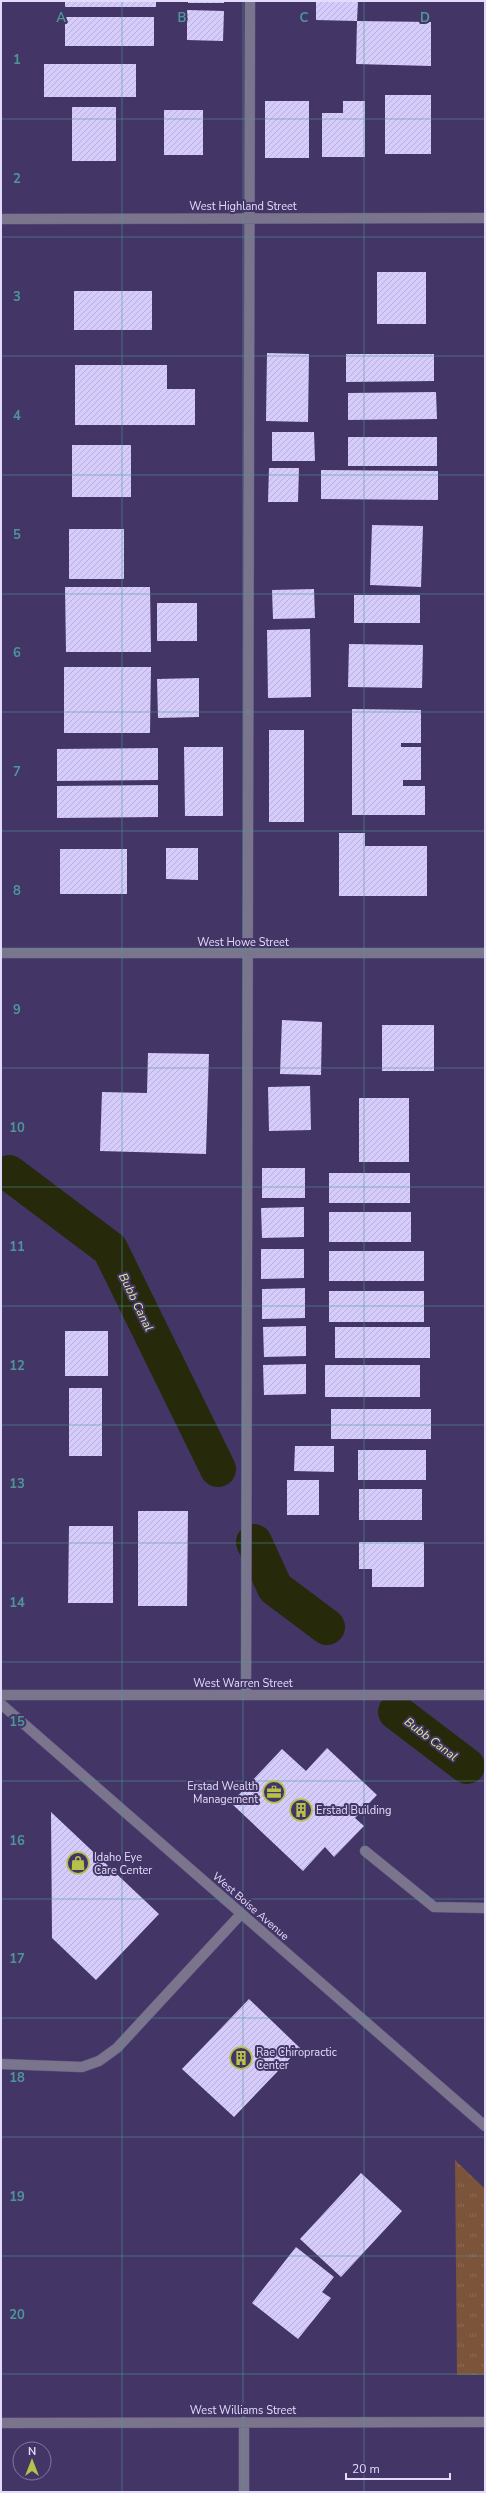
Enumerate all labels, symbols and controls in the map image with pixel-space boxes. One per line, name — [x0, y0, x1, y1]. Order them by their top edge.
text: A — [56, 9, 66, 27]
text: B — [178, 9, 187, 27]
text: C — [300, 9, 309, 27]
text: D — [420, 9, 430, 27]
text: 1 — [13, 51, 21, 69]
text: 2 — [13, 170, 21, 188]
street label: West Highland Street — [189, 199, 297, 214]
text: 3 — [13, 288, 21, 306]
text: 4 — [13, 407, 21, 425]
text: 5 — [13, 526, 21, 544]
text: 6 — [13, 644, 21, 662]
text: 7 — [13, 763, 21, 781]
text: 8 — [13, 882, 21, 900]
street label: West Howe Street — [197, 935, 289, 950]
text: 9 — [13, 1001, 21, 1019]
text: 10 — [9, 1119, 25, 1137]
text: 11 — [9, 1238, 25, 1256]
water label: Bubb Canal — [115, 1270, 157, 1334]
text: 12 — [9, 1357, 25, 1375]
text: 13 — [9, 1475, 25, 1493]
text: 14 — [9, 1594, 25, 1612]
street label: West Warren Street — [193, 1676, 293, 1691]
text: 15 — [9, 1713, 25, 1731]
water label: Bubb Canal — [401, 1714, 461, 1765]
place label: Erstad Wealth Management — [187, 1779, 258, 1807]
office icon: Erstad Wealth Management — [261, 1779, 287, 1805]
building icon: Erstad Building — [288, 1797, 314, 1823]
place label: Erstad Building — [316, 1803, 391, 1818]
text: 16 — [9, 1832, 25, 1850]
shop icon: Idaho Eye Care Center — [65, 1850, 91, 1876]
place label: Idaho Eye Care Center — [94, 1850, 152, 1878]
street label: West Boise Avenue — [209, 1869, 292, 1944]
text: 17 — [9, 1950, 25, 1968]
building icon: Rae Chiropractic Center — [228, 2045, 254, 2071]
place label: Rae Chiropractic Center — [256, 2045, 337, 2073]
text: 18 — [9, 2069, 25, 2087]
text: 19 — [9, 2188, 25, 2206]
text: 20 — [9, 2306, 25, 2324]
street label: West Williams Street — [190, 2403, 296, 2418]
north arrow — [12, 2441, 52, 2481]
text: N — [28, 2444, 36, 2459]
scale bar — [346, 2455, 450, 2481]
text: 20 m — [352, 2461, 380, 2477]

